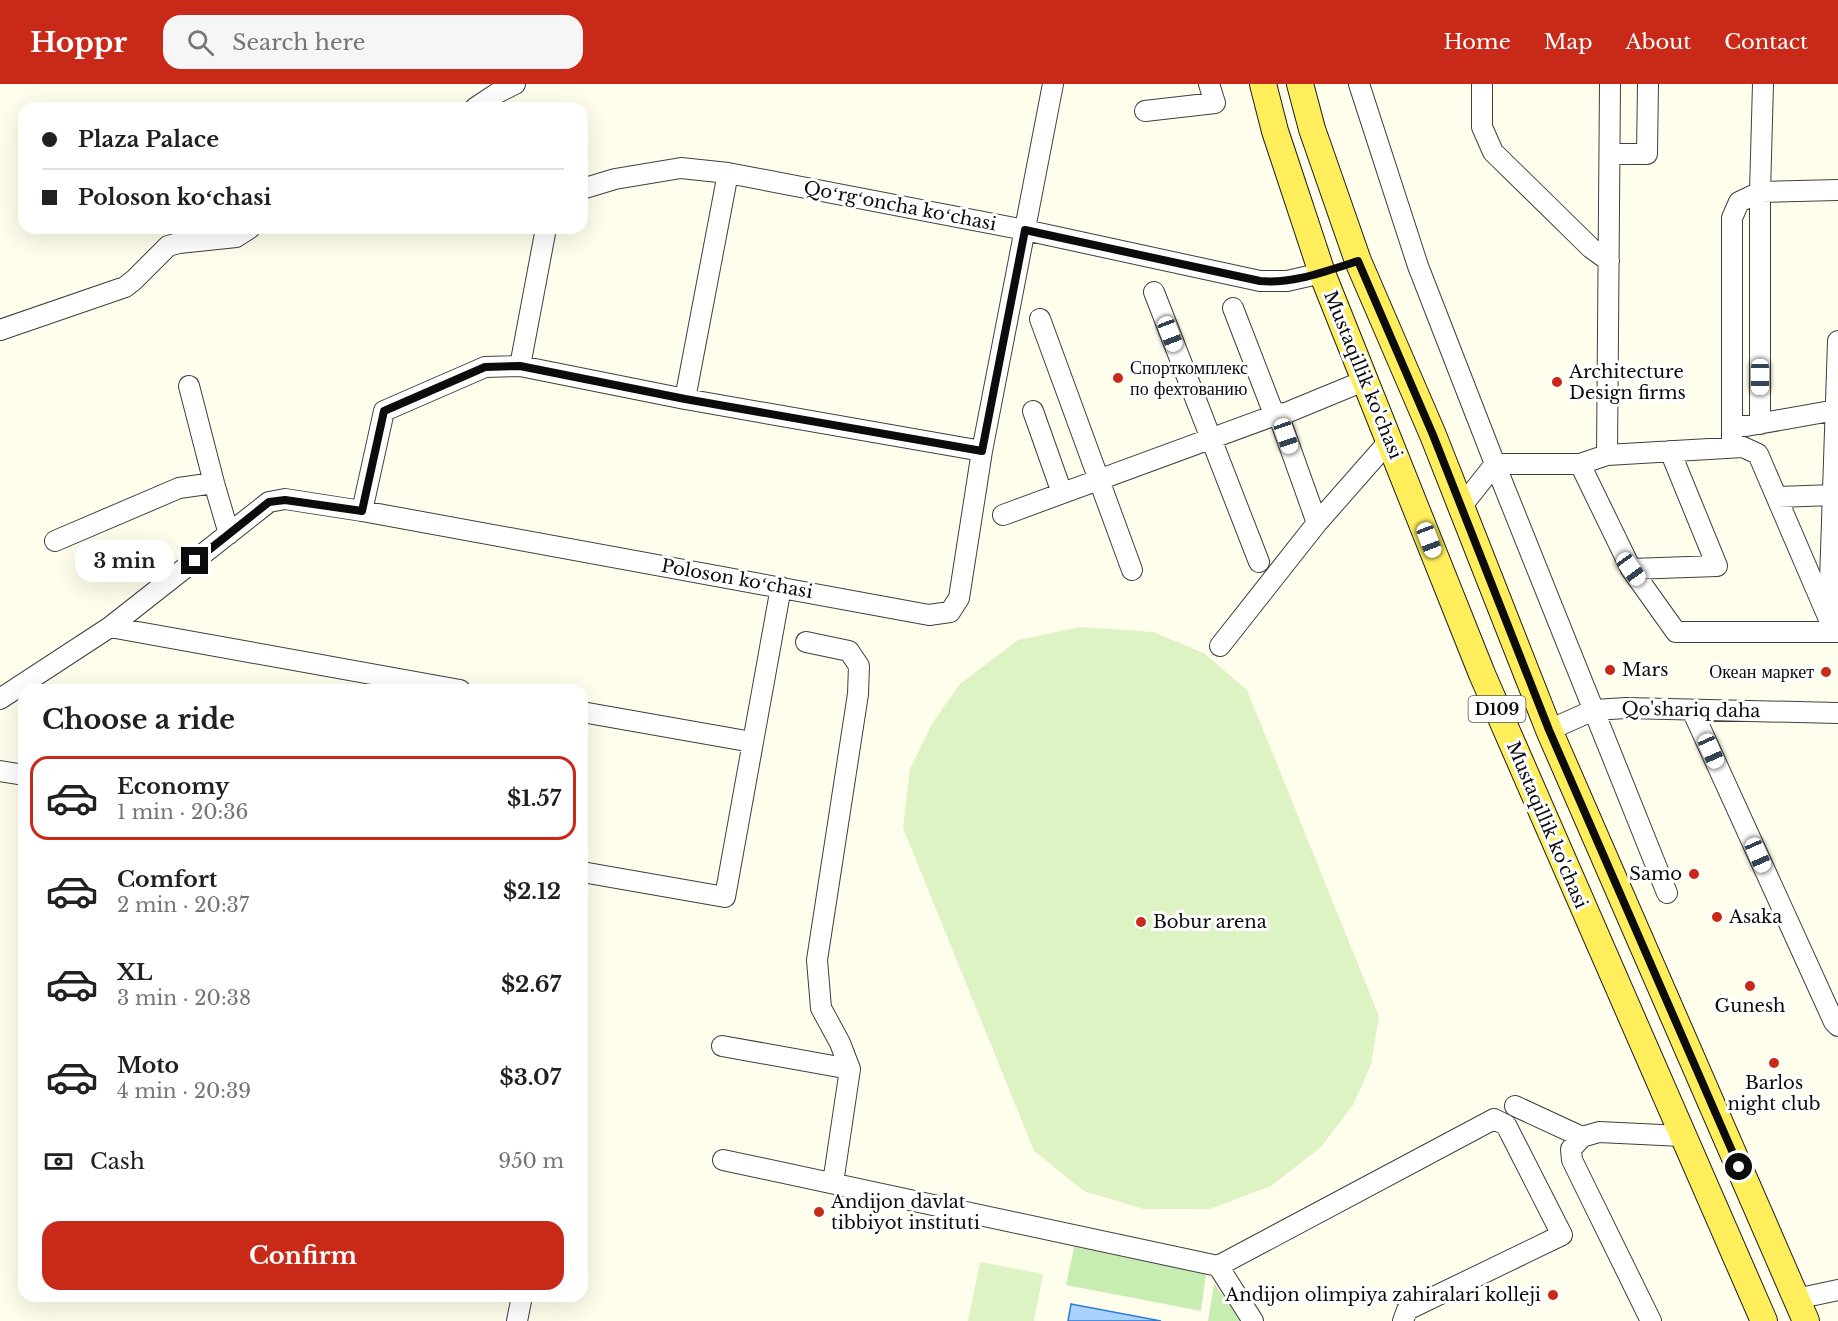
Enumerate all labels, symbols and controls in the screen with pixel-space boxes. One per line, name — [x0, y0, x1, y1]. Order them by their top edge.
search box — [163, 15, 583, 69]
text: Hoppr — [30, 25, 127, 60]
icon: search — [184, 26, 217, 59]
text: Search here — [232, 29, 365, 56]
text: Home — [1444, 29, 1511, 55]
text: Map — [1544, 29, 1592, 55]
text: About — [1625, 29, 1691, 55]
text: Contact — [1724, 29, 1808, 55]
text: Plaza Palace — [78, 126, 219, 153]
street label: Qoʻrgʻoncha koʻchasi — [802, 177, 998, 235]
text: Poloson koʻchasi — [78, 184, 272, 211]
street label: Mustaqillik ko'chasi — [1319, 288, 1407, 462]
car — [1155, 314, 1185, 354]
place label: Спорткомплекс по фехтованию — [1130, 357, 1248, 400]
car — [1751, 359, 1769, 395]
place label: Architecture Design firms — [1568, 361, 1686, 404]
marker: Спорткомплекс по фехтованию — [1111, 371, 1125, 385]
marker: Architecture Design firms — [1550, 375, 1564, 389]
car — [1272, 416, 1300, 456]
car — [1414, 520, 1444, 560]
callout: 3 min — [75, 540, 174, 582]
route end — [181, 547, 208, 574]
text: 3 min — [94, 549, 155, 573]
car — [1613, 549, 1649, 589]
street label: Poloson koʻchasi — [660, 555, 814, 603]
place label: Mars — [1622, 659, 1668, 681]
place label: Океан маркет — [1709, 661, 1814, 683]
marker: Mars — [1603, 663, 1617, 677]
marker: Океан маркет — [1819, 665, 1833, 679]
road number: D109 — [1468, 696, 1526, 722]
street label: Qo'shariq daha — [1621, 698, 1761, 722]
text: Choose a ride — [42, 703, 235, 736]
car — [1695, 731, 1727, 771]
street label: Mustaqillik ko'chasi — [1502, 738, 1592, 912]
icon: car — [45, 771, 99, 825]
text: Economy — [117, 773, 229, 800]
text: $1.57 — [507, 785, 561, 812]
text: 1 min · 20:36 — [117, 800, 248, 824]
car — [1742, 835, 1774, 875]
place label: Samo — [1629, 863, 1682, 885]
icon: car — [45, 864, 99, 918]
text: Comfort — [117, 866, 217, 893]
marker: Samo — [1687, 867, 1701, 881]
text: $2.12 — [503, 878, 561, 905]
text: 2 min · 20:37 — [117, 893, 249, 917]
place label: Asaka — [1728, 906, 1782, 928]
marker: Asaka — [1710, 910, 1724, 924]
place label: Bobur arena — [1153, 911, 1267, 933]
marker: Bobur arena — [1134, 915, 1148, 929]
icon: car — [45, 957, 99, 1011]
text: XL — [117, 959, 152, 986]
text: $2.67 — [501, 971, 561, 998]
marker: Gunesh — [1743, 979, 1757, 993]
text: 3 min · 20:38 — [117, 986, 251, 1010]
place label: Gunesh — [1715, 995, 1786, 1017]
icon: car — [45, 1050, 99, 1104]
text: Moto — [117, 1052, 179, 1079]
marker: Barlos night club — [1767, 1056, 1781, 1070]
text: $3.07 — [500, 1064, 561, 1091]
place label: Barlos night club — [1727, 1072, 1821, 1115]
text: 4 min · 20:39 — [117, 1079, 251, 1103]
icon: cash — [42, 1145, 75, 1178]
text: Cash — [90, 1148, 145, 1175]
text: 950 m — [498, 1149, 564, 1173]
route start — [1725, 1153, 1752, 1180]
place label: Andijon davlat tibbiyot instituti — [830, 1191, 980, 1234]
marker: Andijon davlat tibbiyot instituti — [812, 1205, 826, 1219]
button: Confirm — [42, 1221, 564, 1290]
place label: Andijon olimpiya zahiralari kolleji — [1224, 1284, 1541, 1306]
marker: Andijon olimpiya zahiralari kolleji — [1546, 1288, 1560, 1302]

